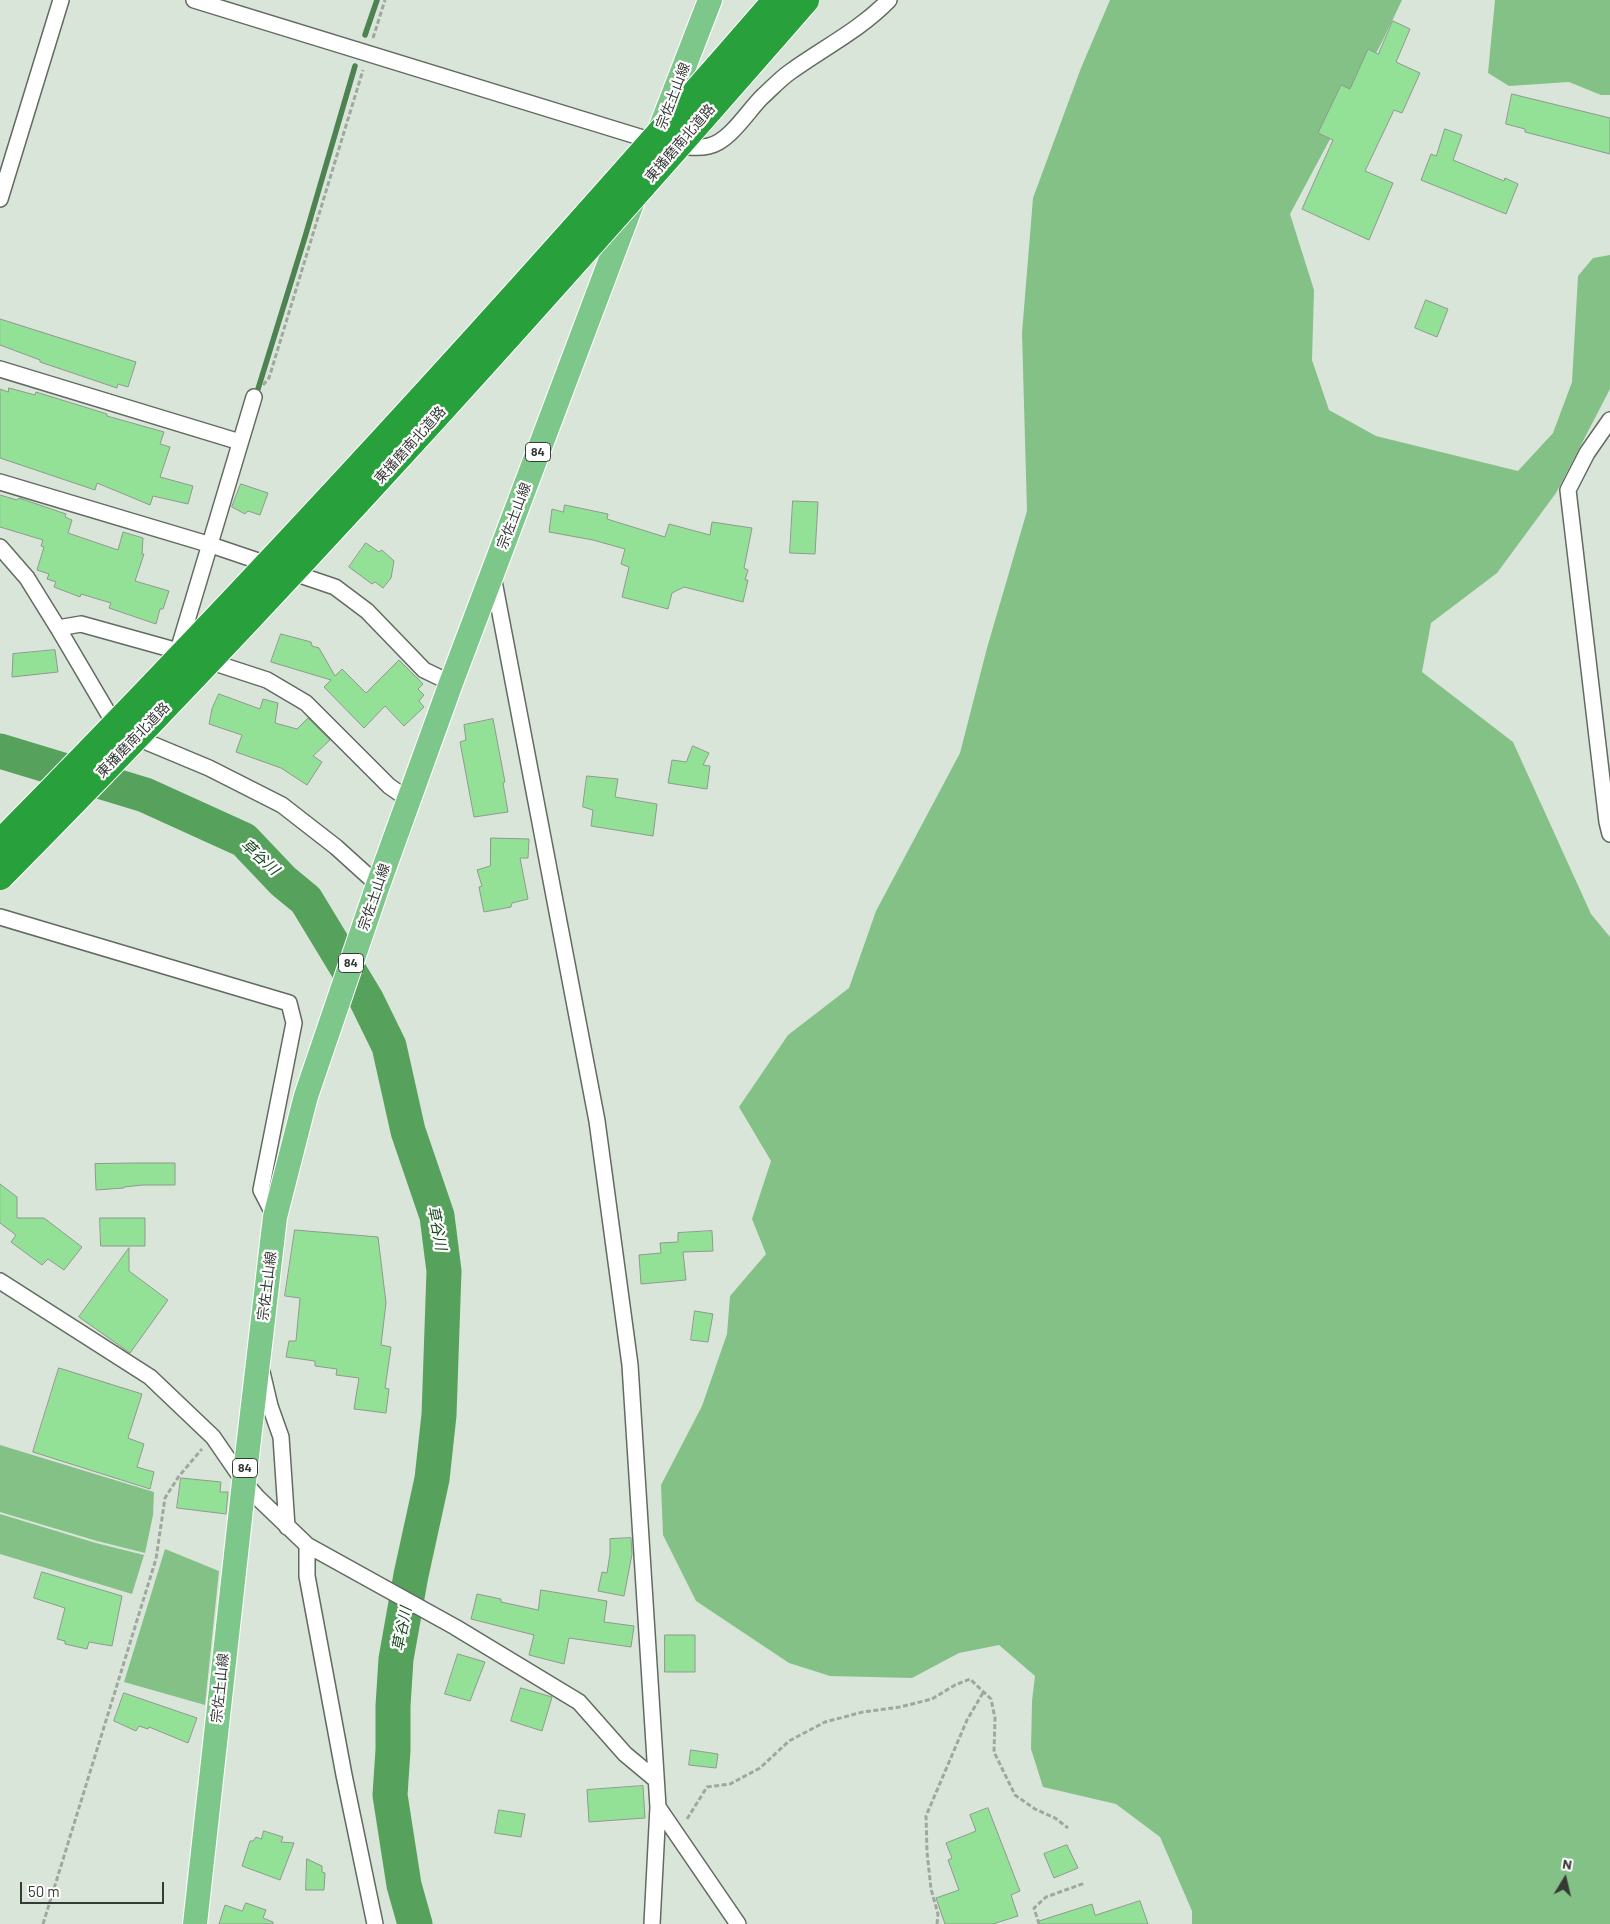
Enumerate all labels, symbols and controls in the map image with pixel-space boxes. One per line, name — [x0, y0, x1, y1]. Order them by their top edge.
street label: 宗佐土山線 — [653, 60, 693, 132]
street label: 東播磨南北道路 — [642, 101, 718, 185]
street label: 東播磨南北道路 — [371, 403, 449, 487]
road number: 84 — [526, 442, 550, 462]
street label: 宗佐土山線 — [494, 480, 534, 552]
street label: 東播磨南北道路 — [93, 699, 173, 781]
water label: 草谷川 — [237, 835, 283, 879]
street label: 宗佐土山線 — [355, 861, 393, 933]
road number: 84 — [338, 954, 364, 972]
water label: 草谷川 — [424, 1204, 450, 1252]
street label: 宗佐土山線 — [254, 1250, 280, 1322]
road number: 84 — [232, 1459, 258, 1478]
water label: 草谷川 — [389, 1605, 415, 1653]
street label: 宗佐土山線 — [208, 1652, 232, 1724]
north arrow — [1540, 1854, 1590, 1904]
text: N — [1561, 1855, 1573, 1873]
scale bar — [22, 1872, 166, 1904]
text: 50 m — [28, 1882, 60, 1900]

